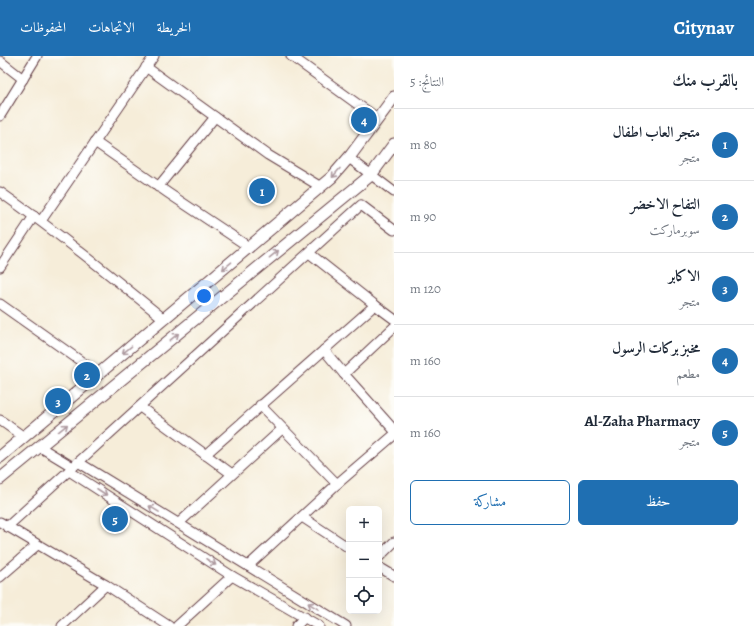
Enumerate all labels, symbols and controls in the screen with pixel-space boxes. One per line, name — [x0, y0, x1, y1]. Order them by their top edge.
text: Citynav — [673, 15, 734, 41]
text: المحفوظات — [20, 18, 66, 37]
text: الاتجاهات — [88, 18, 135, 37]
text: الخريطة — [157, 18, 191, 37]
text: بالقرب منك — [672, 69, 738, 92]
text: النتائج: 5 — [410, 73, 444, 90]
pin: 4 — [351, 105, 377, 135]
text: متجر العاب اطفال — [612, 122, 700, 142]
text: 80 m — [410, 136, 437, 153]
text: 1 — [723, 136, 727, 153]
text: متجر — [679, 149, 700, 166]
one-way arrow — [332, 167, 341, 177]
pin: 1 — [249, 176, 275, 206]
text: التفاح الاخضر — [630, 194, 700, 214]
text: 90 m — [410, 208, 436, 225]
text: 2 — [722, 208, 728, 225]
text: سوبرماركت — [650, 221, 700, 238]
one-way arrow — [269, 250, 280, 259]
one-way arrow — [221, 261, 232, 270]
text: الاكابر — [668, 266, 700, 286]
text: 120 m — [410, 280, 441, 297]
text: 3 — [722, 280, 728, 297]
your location — [194, 286, 214, 306]
text: متجر — [679, 293, 700, 310]
one-way arrow — [168, 332, 179, 341]
text: مخبز بركات الرسول — [612, 338, 700, 358]
one-way arrow — [122, 345, 133, 354]
text: 160 m — [410, 352, 441, 369]
text: 4 — [722, 352, 728, 369]
pin: 2 — [74, 360, 100, 390]
text: مطعم — [676, 365, 700, 382]
pin: 3 — [45, 386, 71, 416]
text: Al-Zaha Pharmacy — [584, 411, 700, 431]
one-way arrow — [57, 424, 68, 432]
text: 160 m — [410, 424, 441, 441]
text: 5 — [722, 424, 728, 441]
text: متجر — [679, 433, 700, 450]
button: مشاركة — [410, 480, 570, 525]
button: حفظ — [578, 480, 738, 525]
one-way arrow — [96, 488, 107, 496]
pin: 5 — [102, 504, 128, 534]
one-way arrow — [148, 504, 160, 512]
map controls — [346, 506, 382, 614]
button: + — [346, 506, 382, 542]
button: − — [346, 542, 382, 578]
one-way arrow — [205, 558, 216, 566]
button: locate — [346, 578, 382, 614]
one-way arrow — [307, 601, 319, 609]

